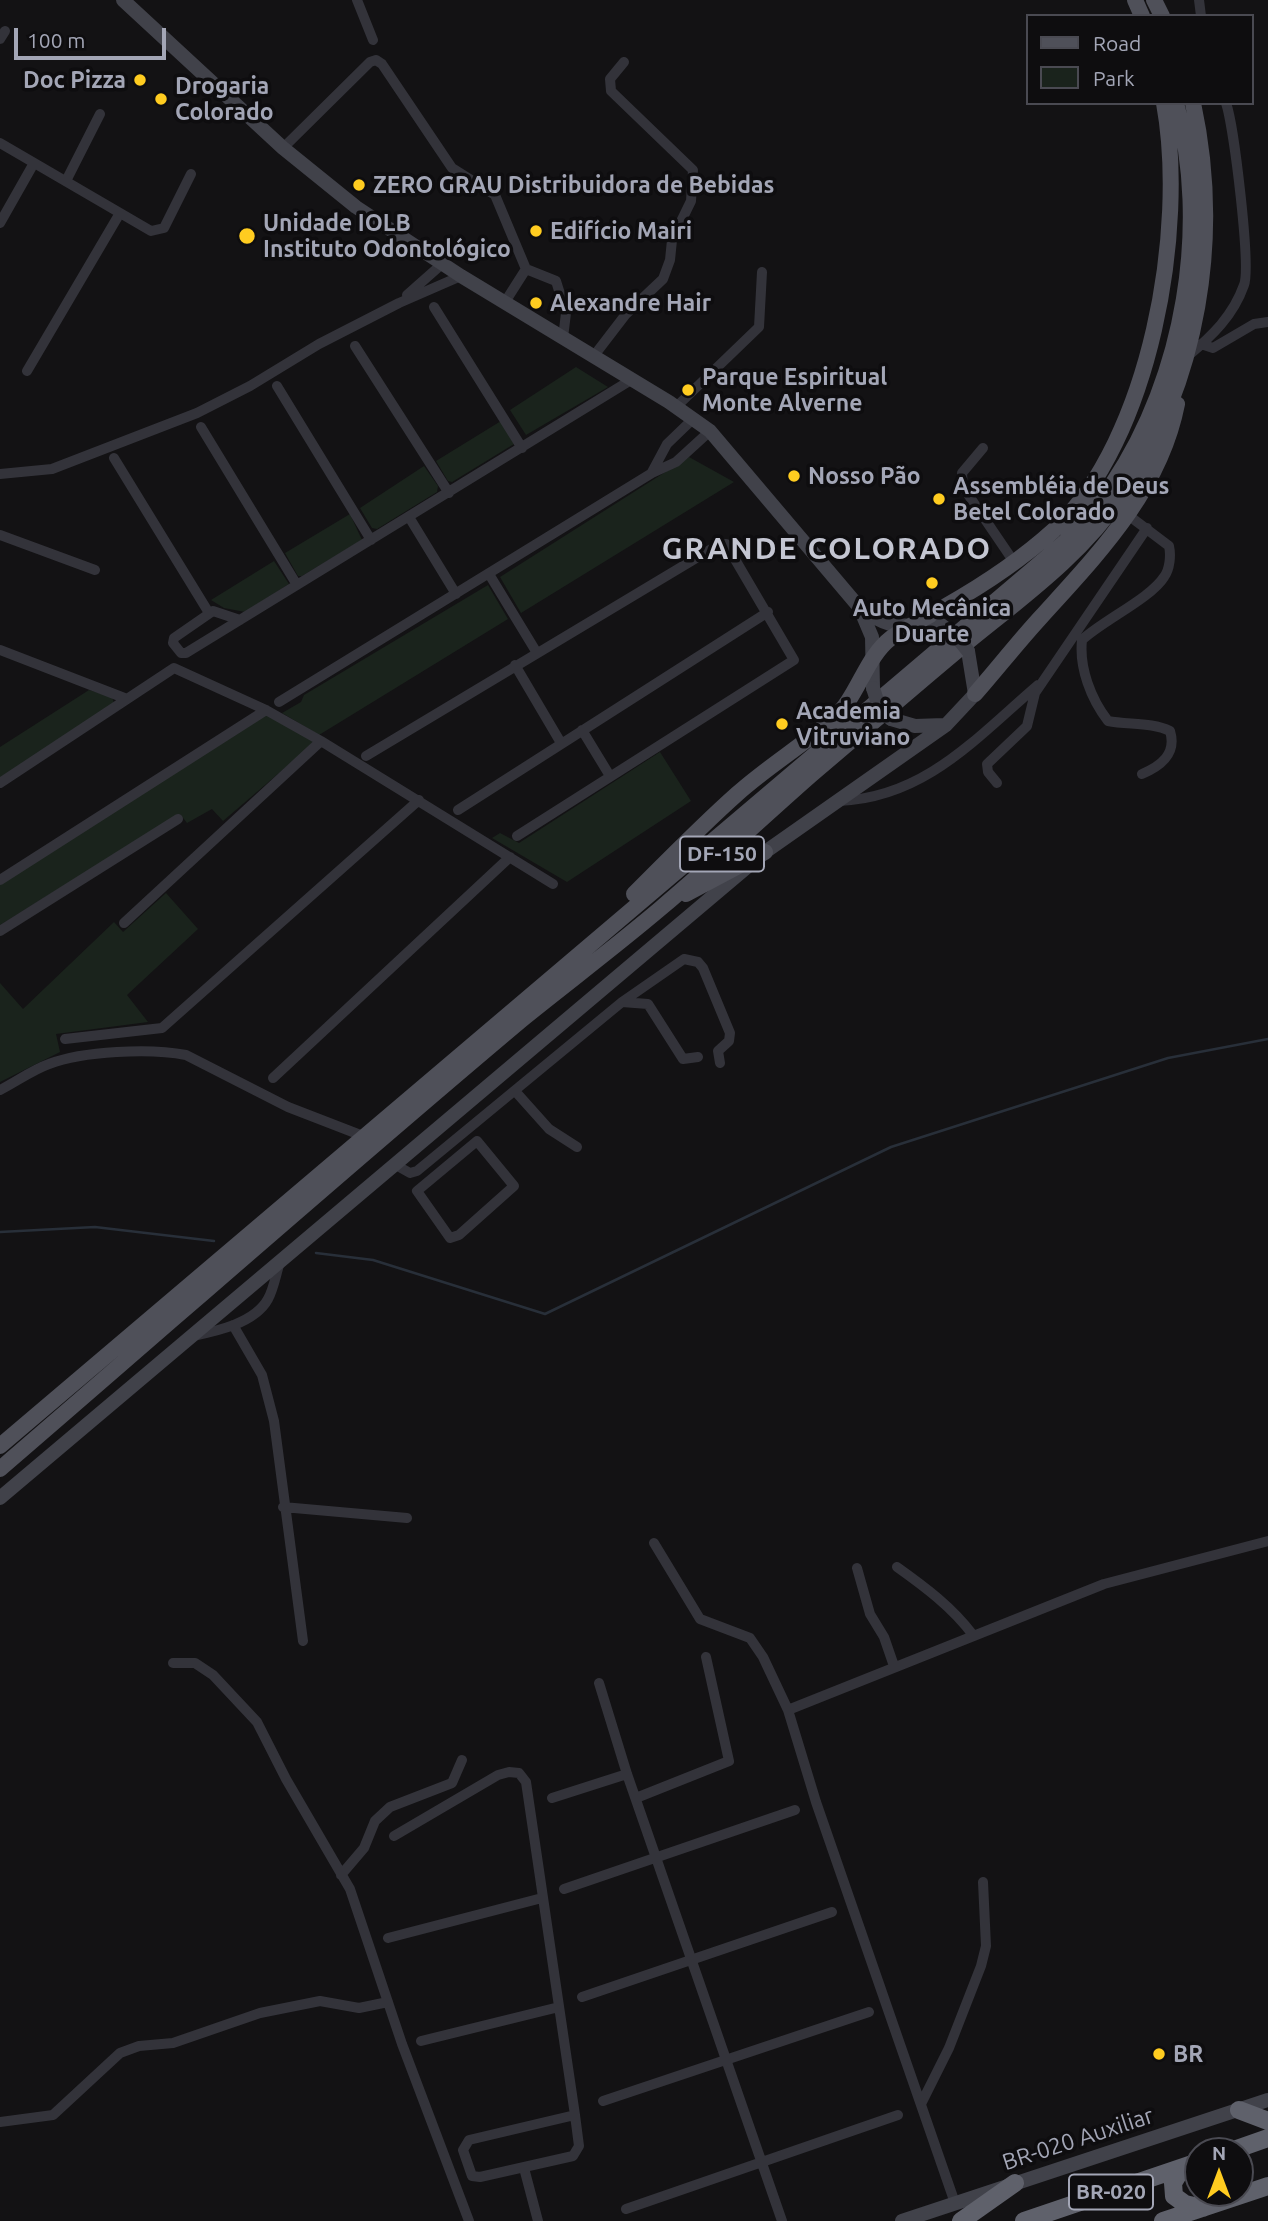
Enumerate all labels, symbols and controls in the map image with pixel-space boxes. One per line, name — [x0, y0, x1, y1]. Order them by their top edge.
scale bar — [18, 14, 170, 58]
legend — [1026, 14, 1254, 105]
text: 100 m — [27, 28, 85, 52]
text: Road — [1093, 31, 1141, 55]
place label: Doc Pizza — [23, 66, 126, 94]
text: Park — [1093, 66, 1135, 90]
marker: Doc Pizza — [132, 72, 148, 88]
place label: Drogaria Colorado — [175, 72, 274, 126]
marker: Drogaria Colorado — [153, 91, 169, 107]
place label: ZERO GRAU Distribuidora de Bebidas — [373, 171, 774, 199]
marker: ZERO GRAU Distribuidora de Bebidas — [351, 177, 367, 193]
place label: Unidade IOLB Instituto Odontológico — [263, 209, 511, 263]
place label: Edifício Mairi — [550, 217, 692, 245]
marker: Edifício Mairi — [528, 223, 544, 239]
marker: Unidade IOLB Instituto Odontológico — [237, 226, 257, 246]
place label: Alexandre Hair — [550, 289, 711, 317]
marker: Alexandre Hair — [528, 295, 544, 311]
place label: Parque Espiritual Monte Alverne — [702, 363, 887, 417]
marker: Parque Espiritual Monte Alverne — [680, 382, 696, 398]
place label: Nosso Pão — [808, 462, 921, 490]
marker: Nosso Pão — [786, 468, 802, 484]
place label: Assembléia de Deus Betel Colorado — [953, 472, 1169, 526]
marker: Assembléia de Deus Betel Colorado — [931, 491, 947, 507]
district label: GRANDE COLORADO — [664, 531, 990, 567]
marker: Auto Mecânica Duarte — [924, 575, 940, 591]
place label: Auto Mecânica Duarte — [853, 594, 1011, 648]
place label: Academia Vitruviano — [796, 697, 910, 751]
marker: Academia Vitruviano — [774, 716, 790, 732]
road number: DF-150 — [680, 836, 764, 872]
place label: BR — [1173, 2040, 1203, 2068]
marker: BR — [1151, 2046, 1167, 2062]
street label: BR-020 Auxiliar — [999, 2102, 1157, 2176]
north arrow — [1184, 2137, 1254, 2207]
text: N — [1212, 2142, 1226, 2164]
road number: BR-020 — [1069, 2174, 1153, 2210]

